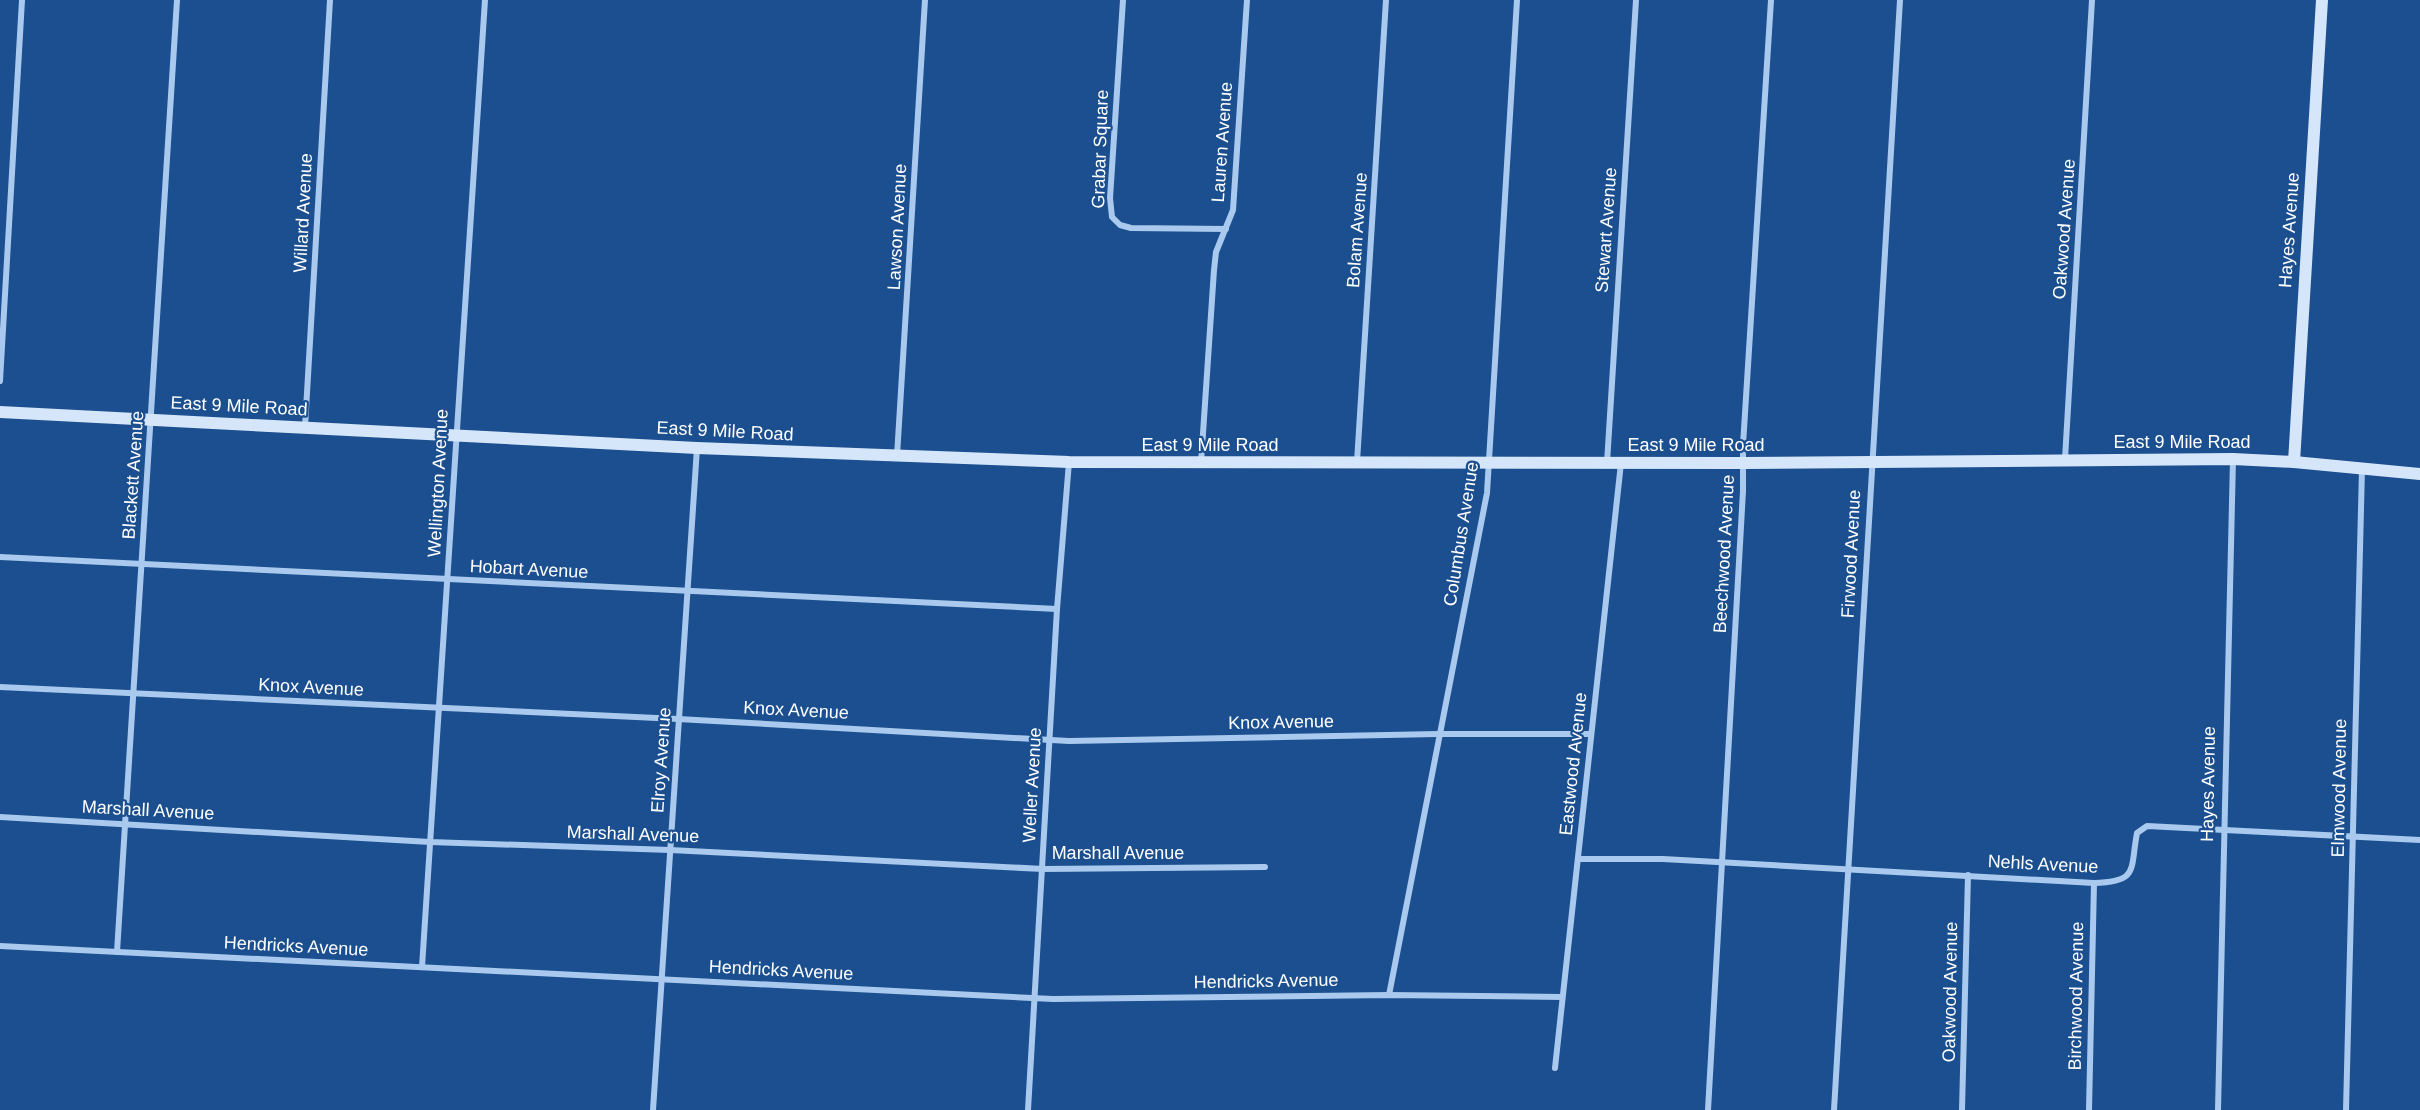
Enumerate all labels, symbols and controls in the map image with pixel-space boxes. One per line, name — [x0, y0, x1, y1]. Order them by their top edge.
street label: Lauren Avenue — [1208, 81, 1236, 203]
street label: Grabar Square — [1088, 89, 1112, 209]
street label: Willard Avenue — [290, 153, 316, 273]
street label: Oakwood Avenue — [2049, 158, 2079, 300]
street label: Lawson Avenue — [884, 163, 910, 291]
street label: Stewart Avenue — [1592, 167, 1620, 293]
street label: Bolam Avenue — [1343, 172, 1371, 288]
street label: Hayes Avenue — [2275, 172, 2303, 288]
street label: East 9 Mile Road — [170, 392, 308, 420]
street label: Wellington Avenue — [424, 408, 452, 558]
street label: Blackett Avenue — [119, 410, 147, 540]
street label: East 9 Mile Road — [656, 417, 794, 445]
street label: East 9 Mile Road — [2113, 432, 2251, 452]
street label: East 9 Mile Road — [1141, 435, 1279, 455]
street label: East 9 Mile Road — [1627, 435, 1765, 455]
street label: Columbus Avenue — [1440, 460, 1482, 608]
street label: Beechwood Avenue — [1710, 474, 1738, 634]
street label: Firwood Avenue — [1838, 489, 1864, 619]
street label: Hobart Avenue — [469, 556, 589, 582]
street label: Knox Avenue — [258, 674, 364, 700]
street label: Eastwood Avenue — [1556, 691, 1590, 837]
street label: Knox Avenue — [743, 697, 849, 723]
street label: Elroy Avenue — [647, 707, 675, 813]
street label: Knox Avenue — [1228, 711, 1334, 733]
street label: Elmwood Avenue — [2328, 718, 2350, 858]
street label: Hayes Avenue — [2197, 726, 2219, 842]
street label: Weller Avenue — [1019, 727, 1045, 843]
street label: Marshall Avenue — [81, 797, 215, 823]
street label: Marshall Avenue — [566, 822, 700, 846]
street label: Marshall Avenue — [1052, 843, 1184, 863]
street label: Nehls Avenue — [1987, 851, 2099, 877]
street label: Oakwood Avenue — [1939, 921, 1961, 1063]
street label: Birchwood Avenue — [2065, 921, 2087, 1071]
street label: Hendricks Avenue — [223, 932, 369, 960]
street label: Hendricks Avenue — [708, 956, 854, 984]
street label: Hendricks Avenue — [1193, 970, 1339, 992]

